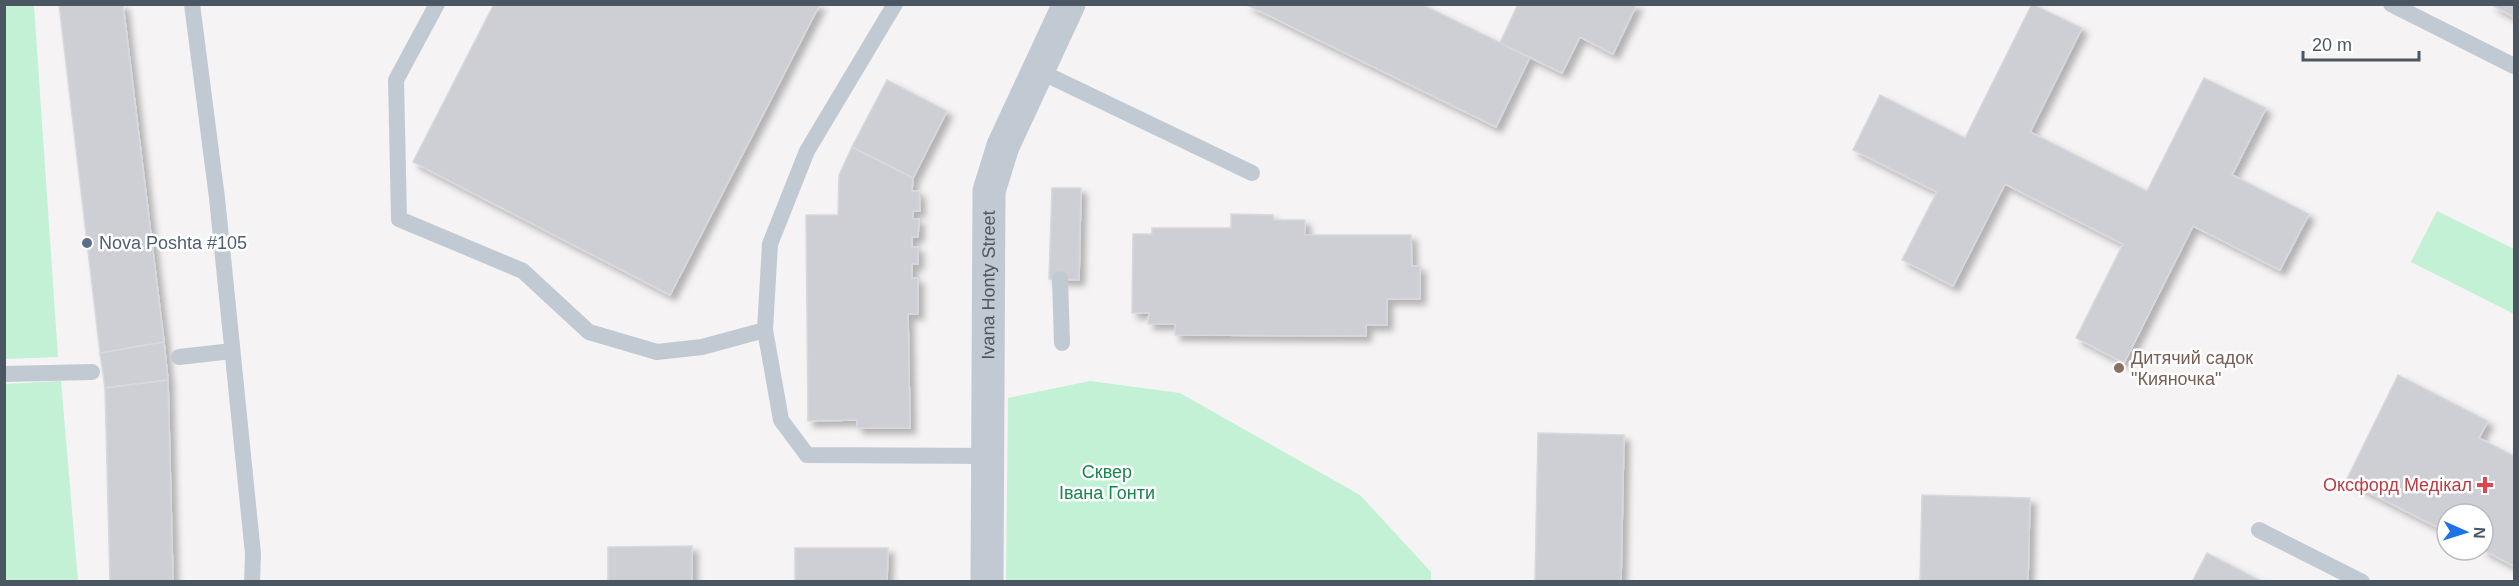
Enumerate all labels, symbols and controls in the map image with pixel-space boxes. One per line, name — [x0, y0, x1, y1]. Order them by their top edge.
scale bar — [2303, 24, 2418, 62]
text: 20 m — [2312, 35, 2352, 55]
street label: Ivana Honty Street — [978, 210, 999, 360]
place label: Nova Poshta #105 — [99, 233, 247, 253]
marker: Nova Poshta #105 — [80, 236, 94, 250]
place label: Дитячий садок "Кияночка" — [2131, 348, 2253, 389]
marker: Дитячий садок "Кияночка" — [2112, 361, 2126, 375]
park label: Сквер Івана Гонти — [1059, 462, 1155, 503]
place label: Оксфорд Медікал — [2323, 475, 2472, 495]
marker: Оксфорд Медікал — [2476, 476, 2494, 494]
north arrow — [2435, 502, 2495, 562]
text: N — [2471, 527, 2488, 539]

